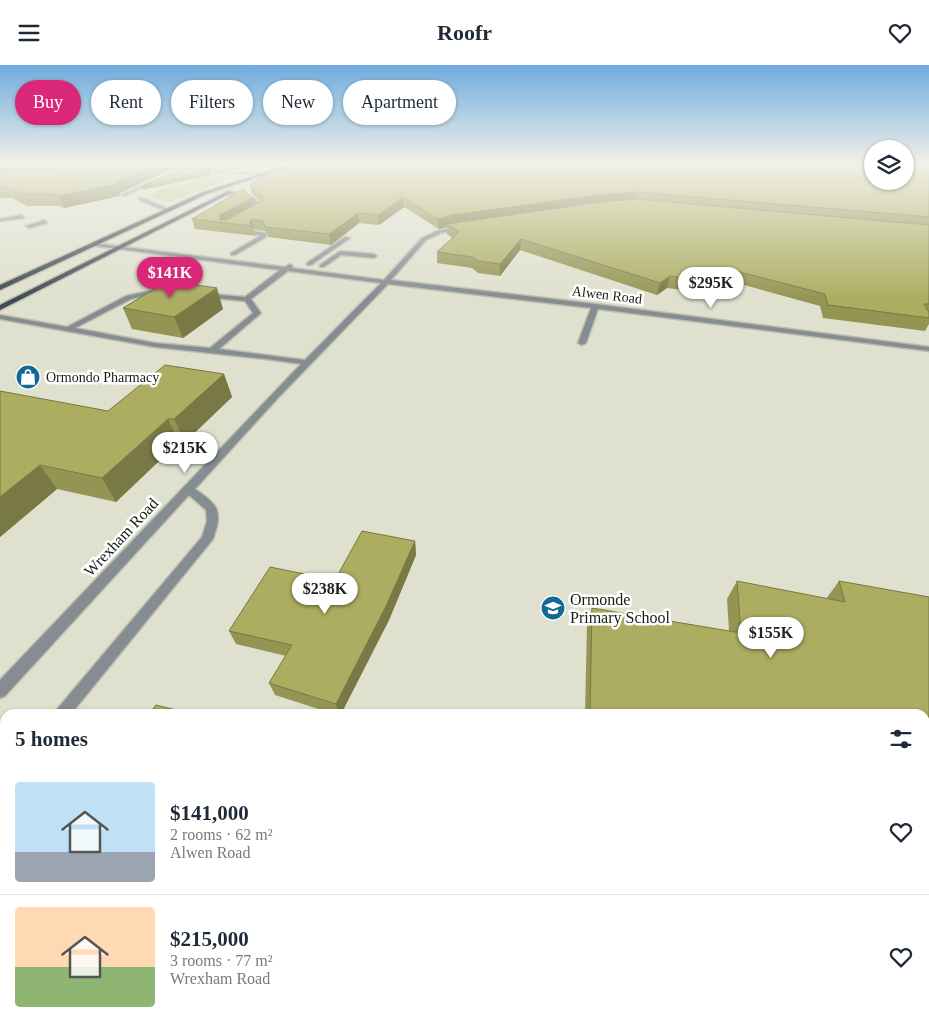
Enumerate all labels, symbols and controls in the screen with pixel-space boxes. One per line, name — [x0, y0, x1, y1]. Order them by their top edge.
icon: menu — [15, 19, 43, 47]
icon: heart — [886, 19, 914, 47]
text: Roofr — [437, 20, 492, 45]
chip: Buy — [15, 80, 81, 125]
chip: Rent — [91, 80, 161, 125]
chip: Filters — [171, 80, 253, 125]
chip: New — [263, 80, 333, 125]
chip: Apartment — [343, 80, 456, 125]
map controls — [864, 140, 914, 190]
button: layers — [864, 140, 914, 190]
pin: $141K — [135, 257, 205, 299]
text: $141K — [148, 264, 192, 281]
pin: $295K — [676, 267, 746, 309]
text: $295K — [689, 274, 733, 291]
street label: Alwen Road — [571, 283, 643, 307]
shop icon: Ormondo Pharmacy — [15, 364, 41, 390]
place label: Ormondo Pharmacy — [46, 370, 159, 385]
pin: $215K — [150, 431, 220, 474]
text: $215K — [163, 439, 207, 456]
street label: Wrexham Road — [81, 495, 161, 579]
pin: $238K — [290, 573, 360, 615]
text: $238K — [303, 580, 347, 597]
place label: Ormonde Primary School — [570, 591, 671, 627]
school or university icon: Ormonde Primary School — [540, 595, 566, 621]
pin: $155K — [736, 617, 806, 659]
text: $155K — [749, 624, 793, 641]
icon: filters — [887, 725, 915, 753]
text: 5 homes — [15, 727, 88, 751]
text: $141,000 — [170, 801, 249, 825]
icon: home — [55, 802, 115, 862]
icon: heart — [887, 818, 915, 846]
text: 2 rooms · 62 m² — [170, 826, 273, 843]
text: Alwen Road — [170, 844, 250, 861]
icon: home — [55, 927, 115, 987]
text: $215,000 — [170, 927, 249, 951]
icon: heart — [887, 943, 915, 971]
text: 3 rooms · 77 m² — [170, 952, 273, 969]
text: Wrexham Road — [170, 970, 270, 987]

